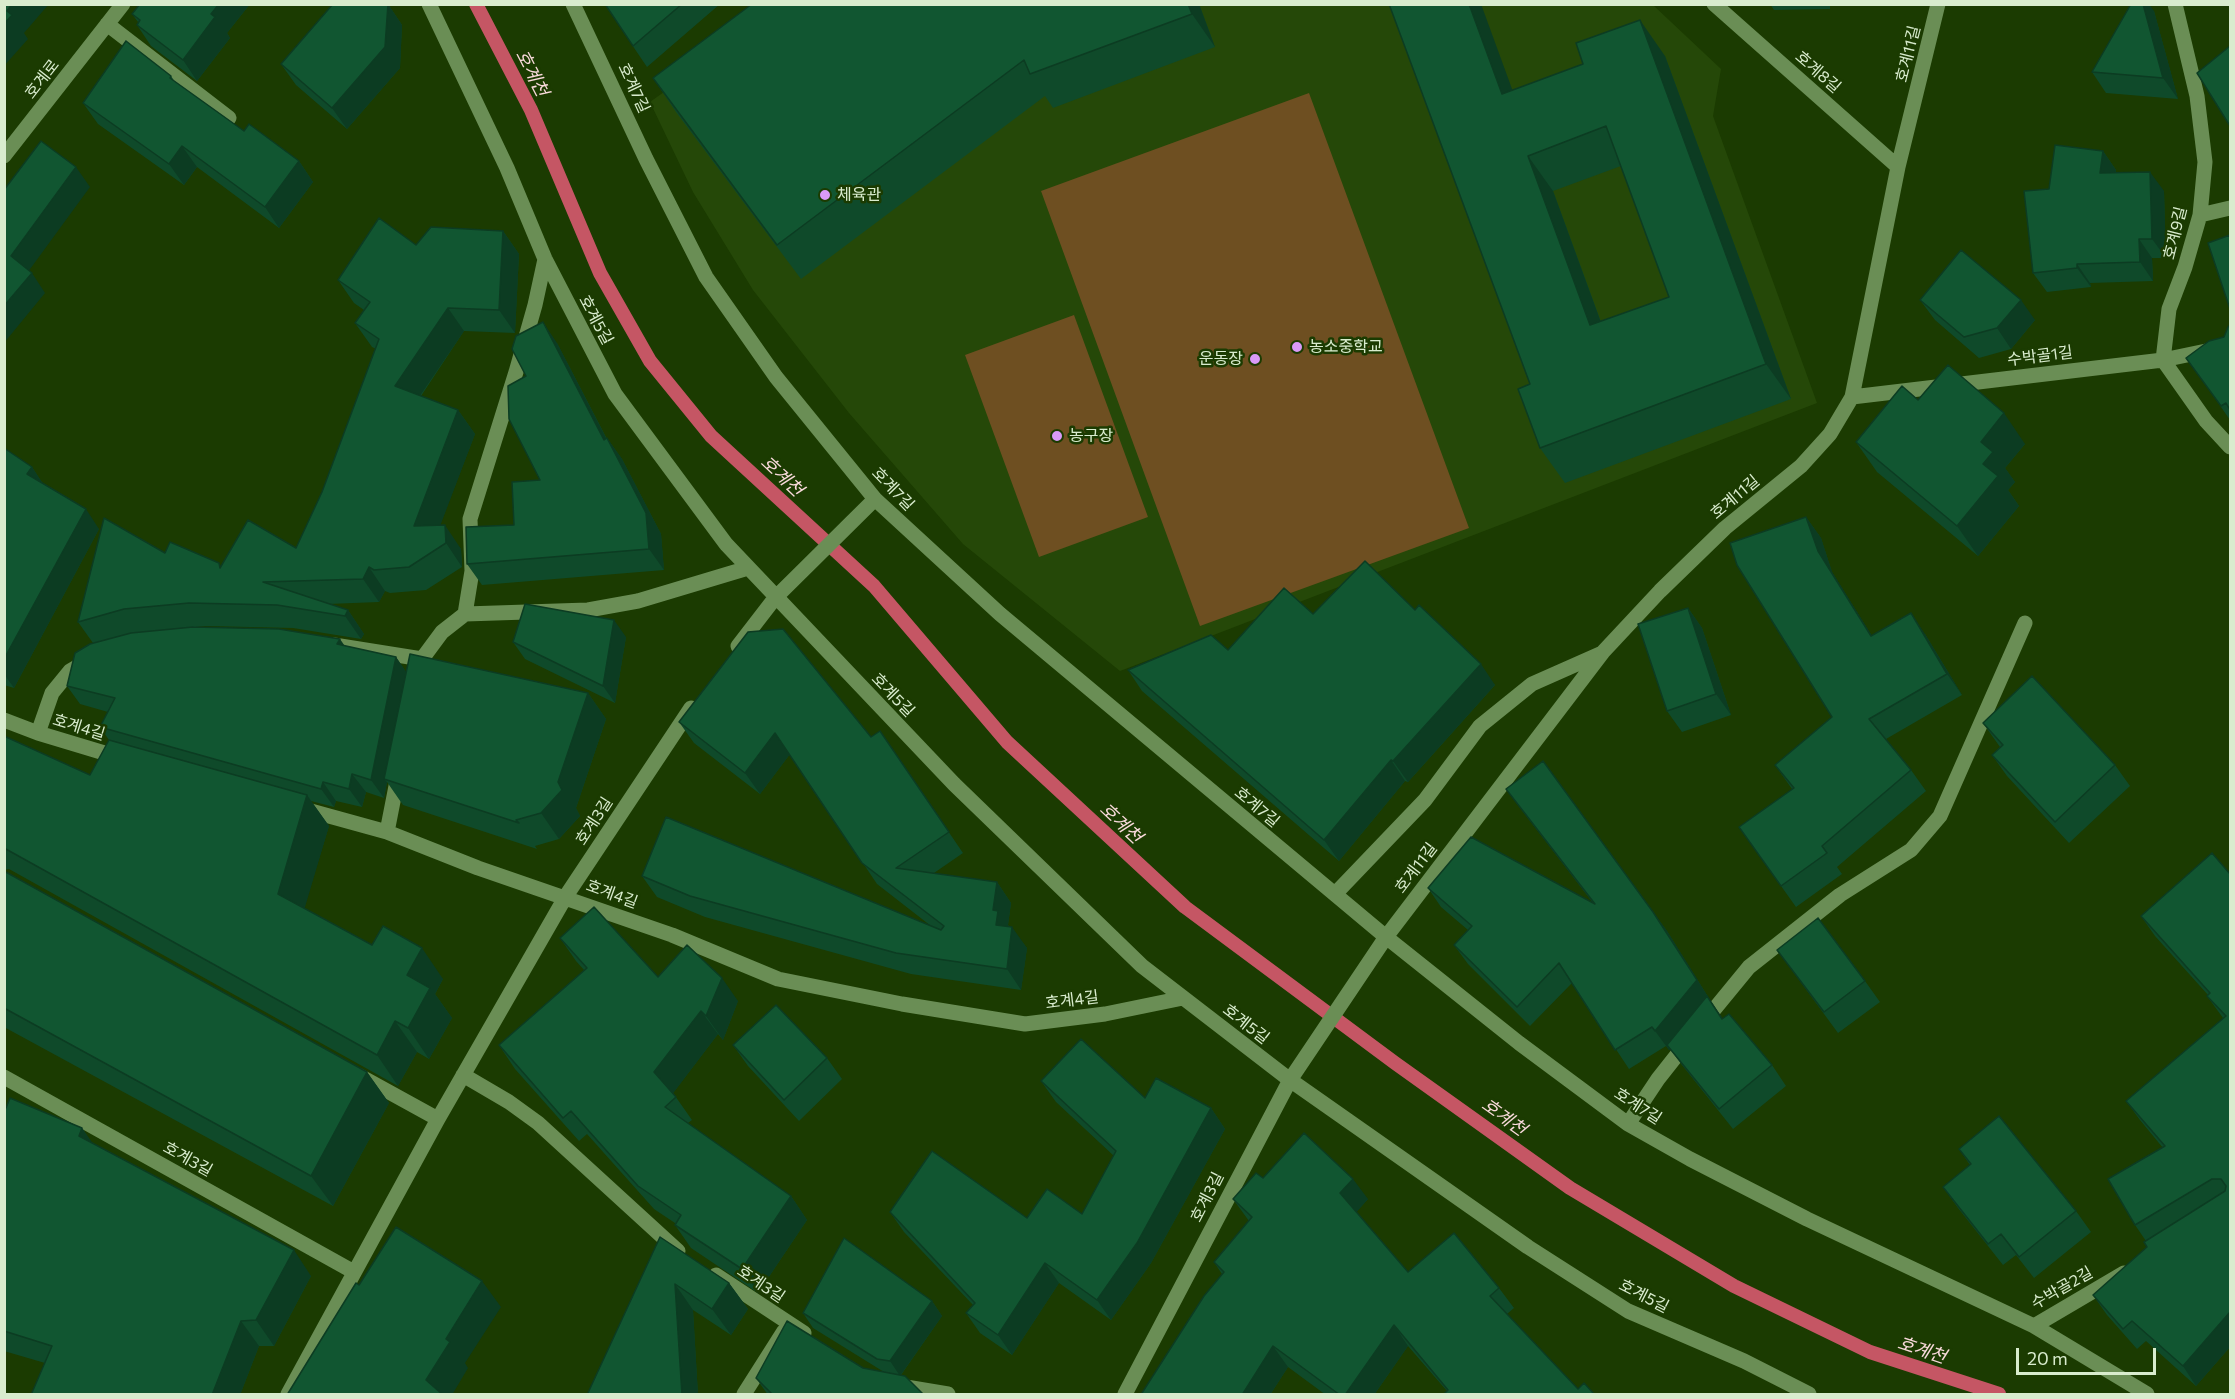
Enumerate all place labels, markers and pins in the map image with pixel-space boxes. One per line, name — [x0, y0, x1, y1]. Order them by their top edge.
place label: 체육관 — [837, 185, 881, 205]
marker: 체육관 — [818, 188, 832, 202]
place label: 농소중학교 — [1309, 337, 1383, 357]
marker: 농소중학교 — [1290, 340, 1304, 354]
place label: 운동장 — [1199, 349, 1243, 369]
marker: 운동장 — [1248, 352, 1262, 366]
place label: 농구장 — [1069, 426, 1113, 446]
marker: 농구장 — [1050, 429, 1064, 443]

